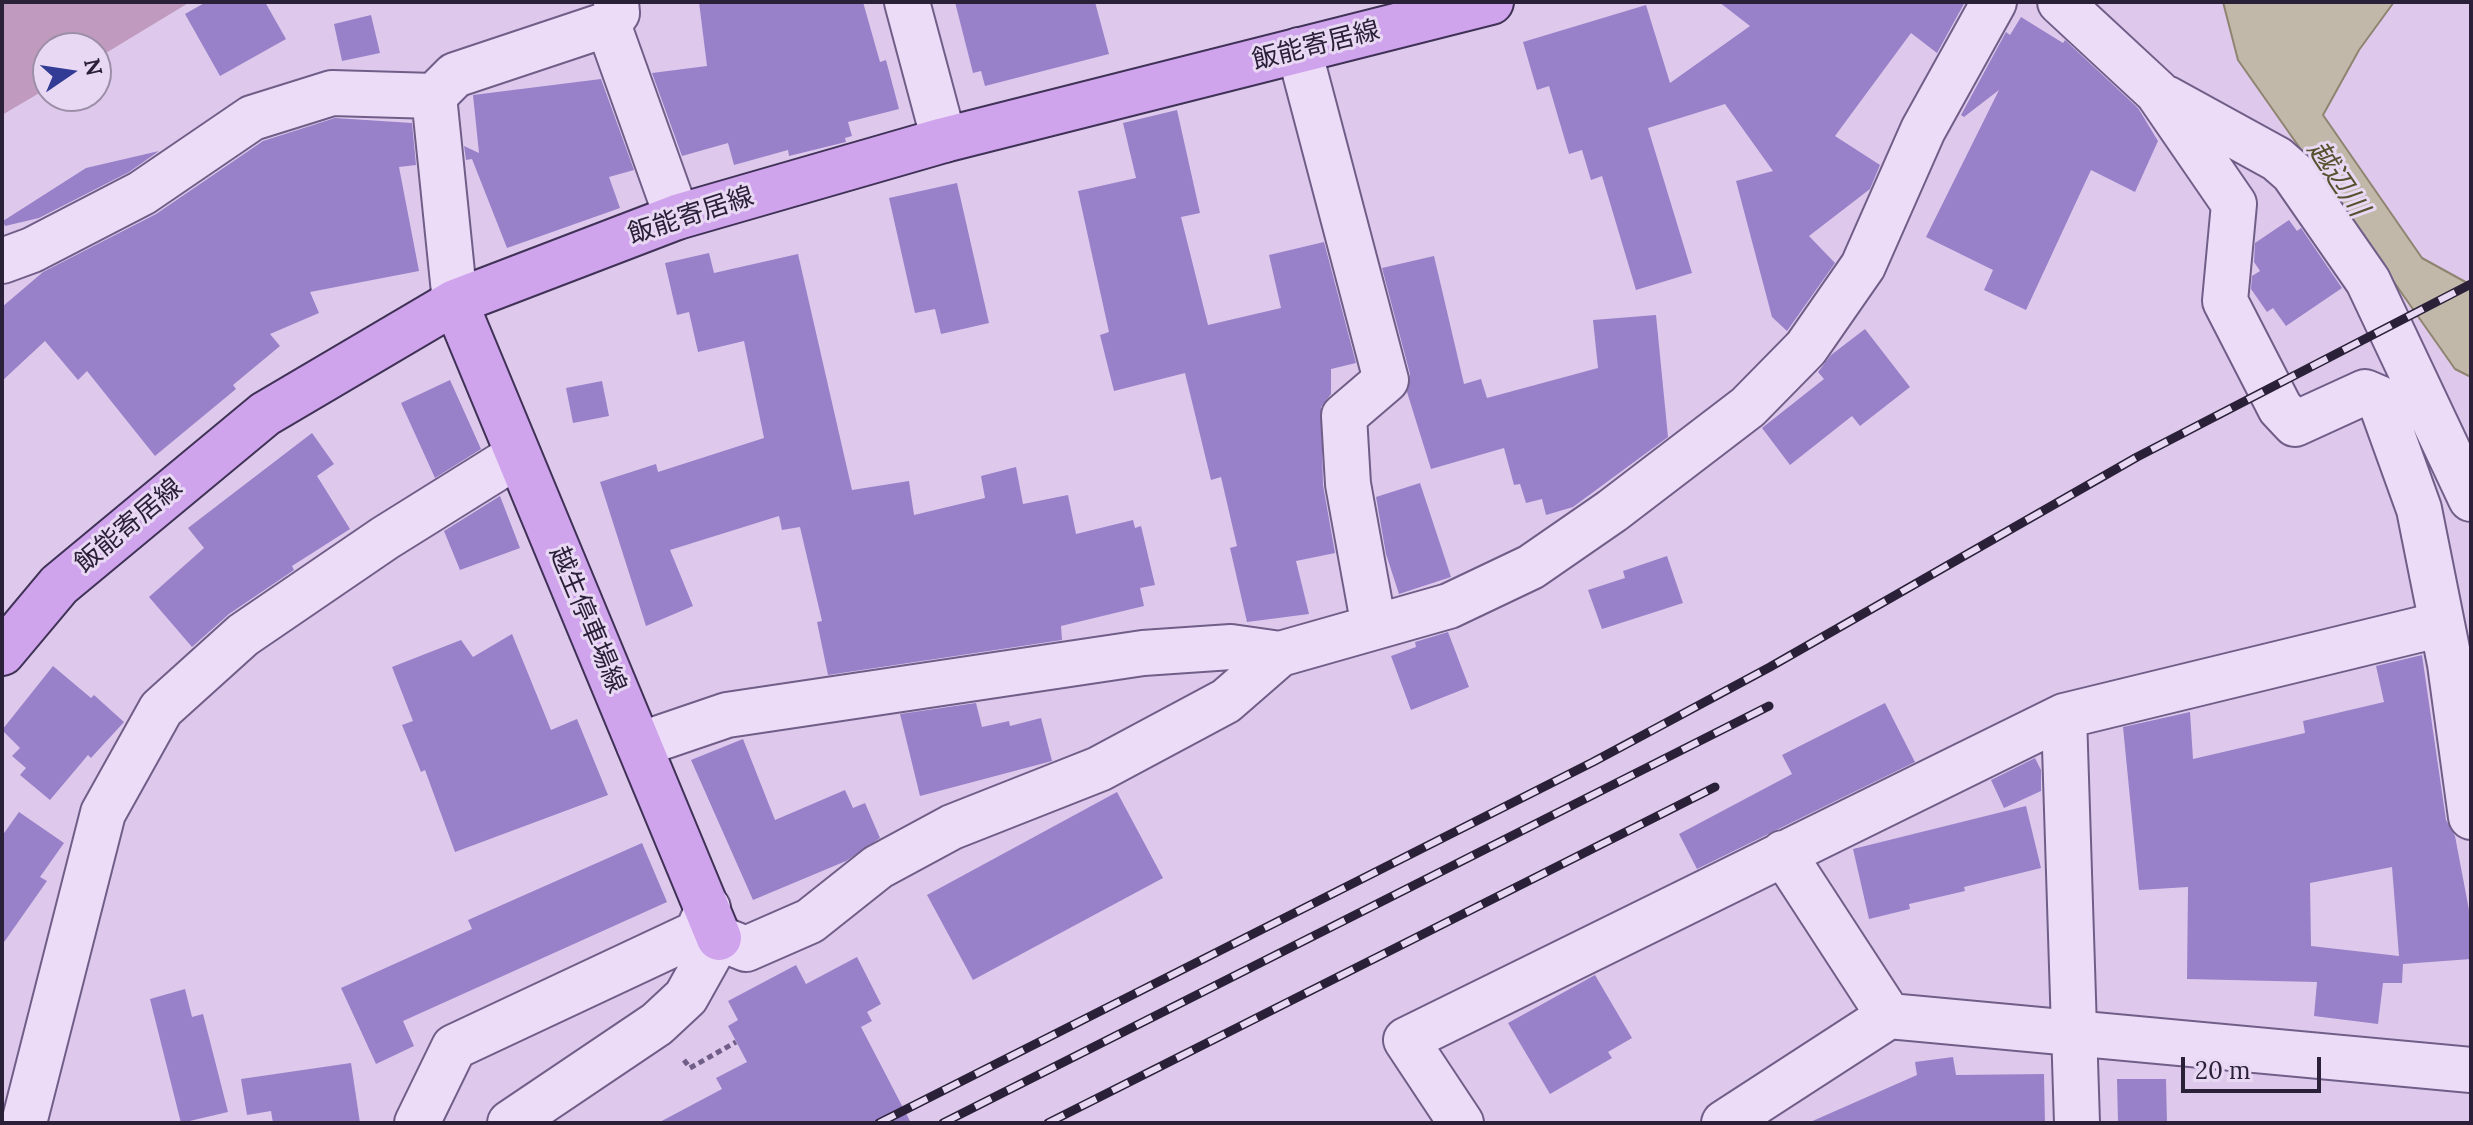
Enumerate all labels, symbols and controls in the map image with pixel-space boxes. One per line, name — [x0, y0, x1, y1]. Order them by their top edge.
street label: 飯能寄居線 — [1249, 15, 1383, 77]
north arrow — [32, 32, 112, 112]
text: N — [78, 56, 109, 78]
water label: 越辺川 — [2300, 135, 2374, 223]
street label: 飯能寄居線 — [624, 181, 758, 251]
street label: 飯能寄居線 — [69, 472, 189, 580]
street label: 越生停車場線 — [542, 542, 632, 698]
scale bar — [2185, 1041, 2325, 1091]
text: 20 m — [2195, 1055, 2251, 1086]

